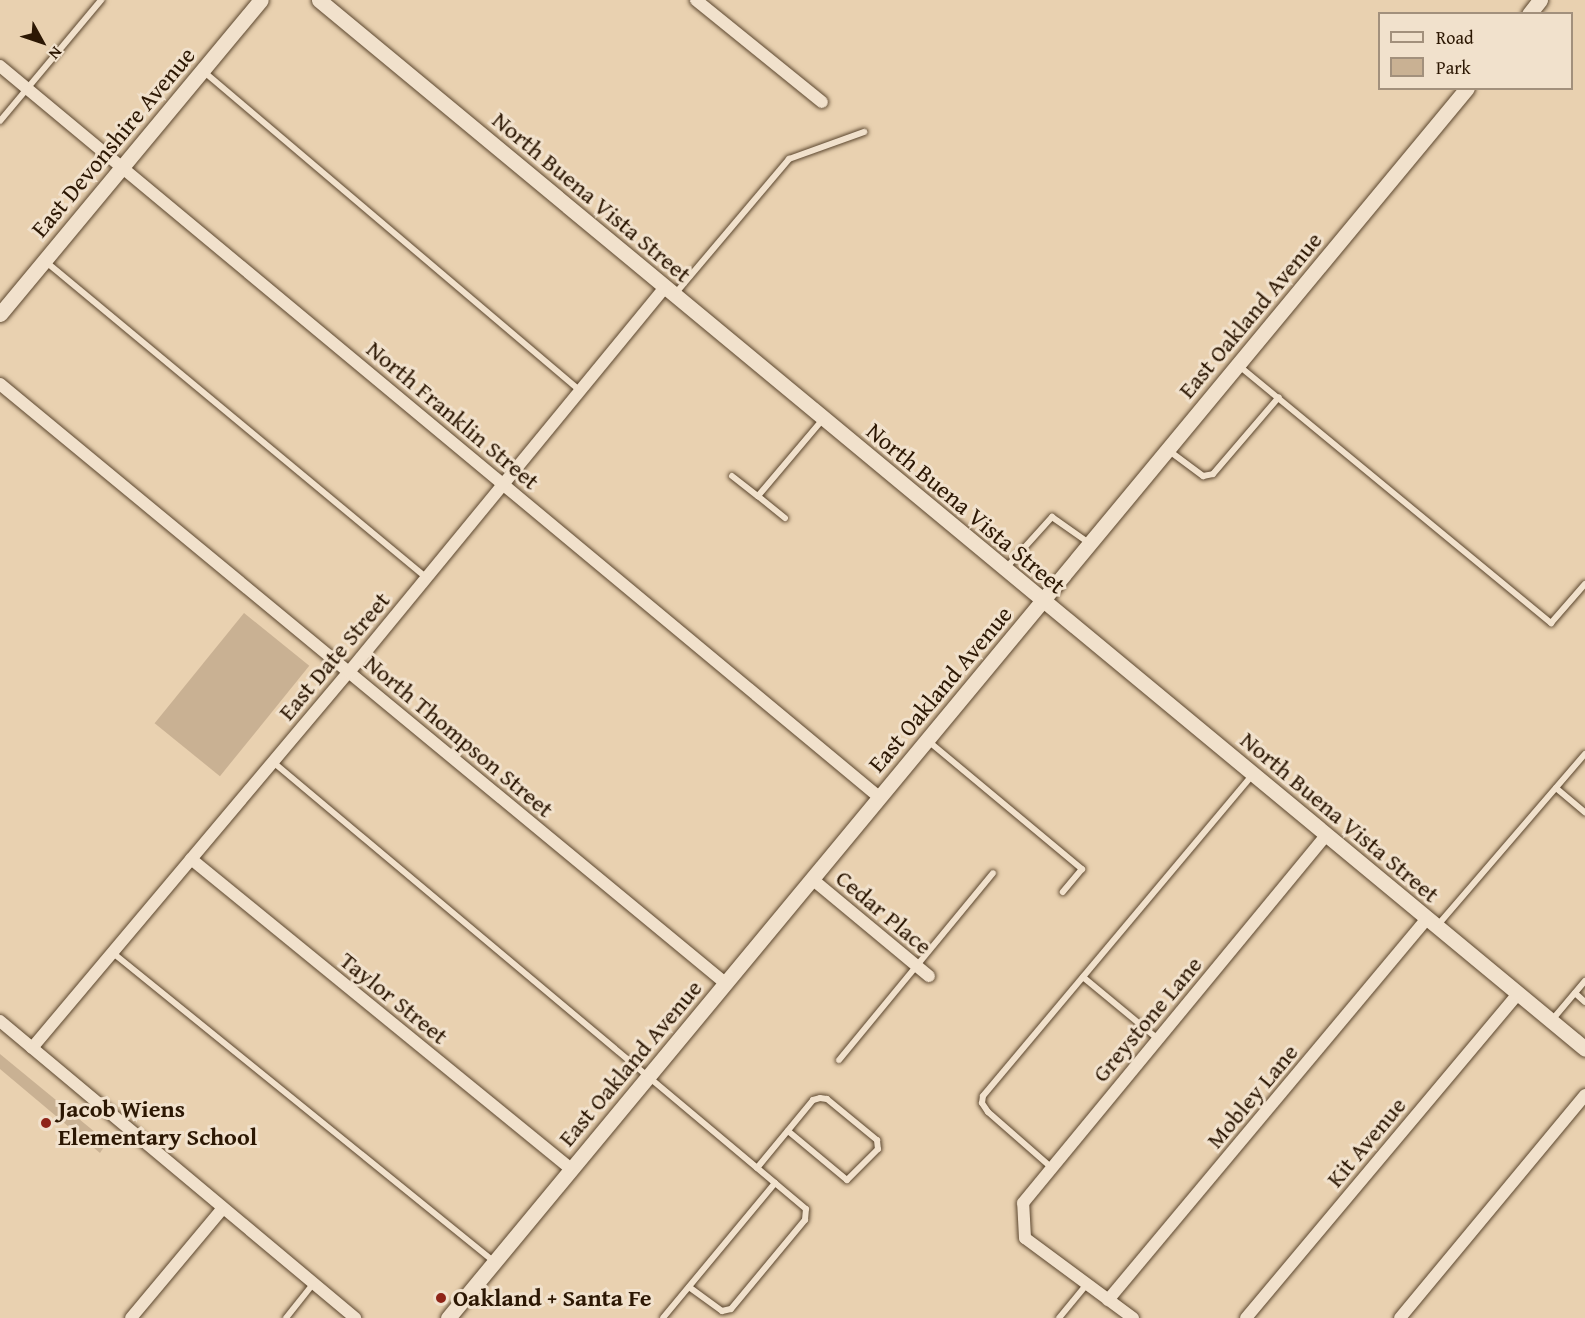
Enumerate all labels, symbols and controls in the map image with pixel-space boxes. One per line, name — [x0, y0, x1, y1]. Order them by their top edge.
north arrow — [12, 12, 72, 72]
legend — [1378, 12, 1573, 90]
text: Road — [1436, 24, 1474, 51]
street label: East Devonshire Avenue — [25, 41, 201, 243]
text: N — [43, 42, 68, 65]
text: Park — [1436, 54, 1471, 81]
street label: North Buena Vista Street — [487, 105, 697, 289]
street label: East Oakland Avenue — [1172, 226, 1328, 404]
street label: North Franklin Street — [361, 334, 545, 496]
street label: North Buena Vista Street — [861, 416, 1071, 600]
street label: East Date Street — [272, 586, 396, 726]
street label: East Oakland Avenue — [862, 600, 1018, 778]
street label: North Thompson Street — [359, 648, 559, 824]
street label: North Buena Vista Street — [1235, 725, 1445, 909]
street label: Cedar Place — [830, 864, 938, 960]
street label: Taylor Street — [334, 946, 454, 1050]
street label: Greystone Lane — [1086, 950, 1208, 1088]
street label: East Oakland Avenue — [552, 974, 708, 1152]
street label: Mobley Lane — [1200, 1038, 1304, 1154]
street label: Kit Avenue — [1320, 1091, 1412, 1193]
place label: Jacob Wiens Elementary School — [58, 1095, 257, 1151]
marker: Jacob Wiens Elementary School — [39, 1116, 53, 1130]
place label: Oakland + Santa Fe — [453, 1284, 652, 1312]
marker: Oakland + Santa Fe — [434, 1291, 448, 1305]

